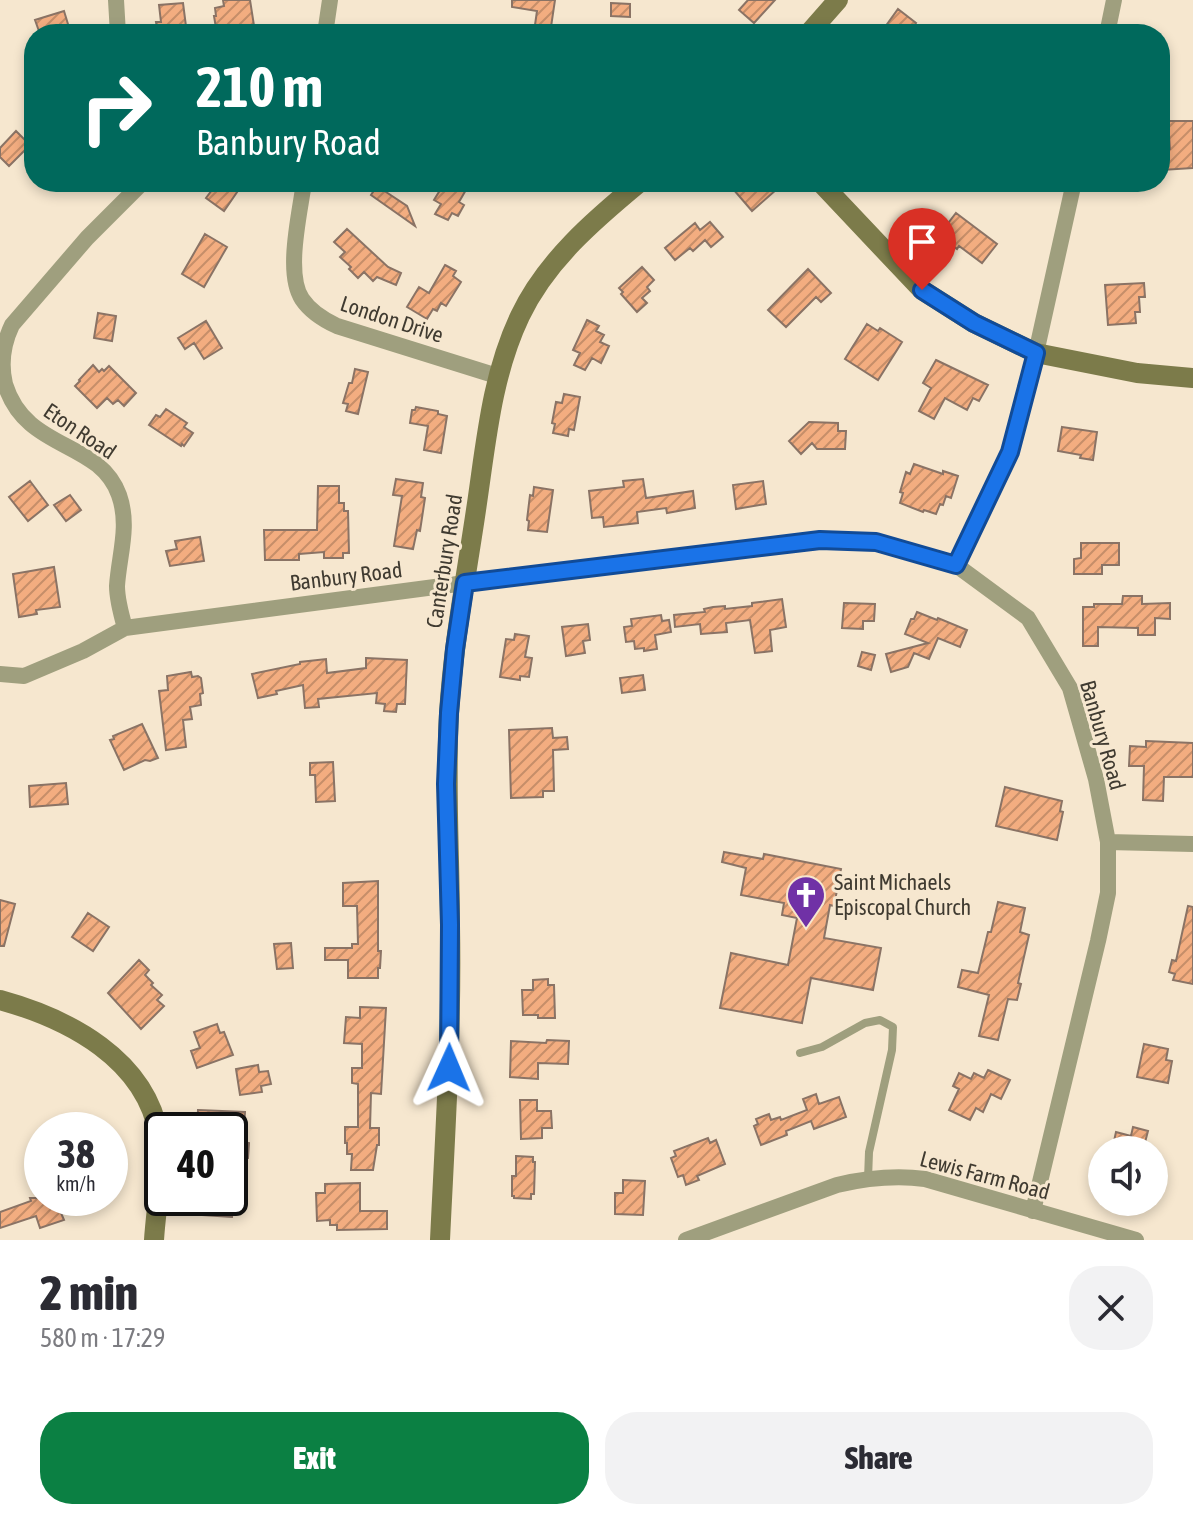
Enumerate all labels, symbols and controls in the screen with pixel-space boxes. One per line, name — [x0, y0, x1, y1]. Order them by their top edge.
text: 210 m — [196, 55, 323, 119]
icon: right — [64, 56, 168, 160]
text: Banbury Road — [196, 121, 381, 163]
pin — [888, 208, 956, 290]
icon: arrive — [900, 220, 944, 264]
street label: London Drive — [337, 290, 447, 348]
street label: Eton Road — [39, 397, 121, 465]
street label: Canterbury Road — [421, 492, 467, 630]
street label: Banbury Road — [288, 556, 404, 596]
street label: Banbury Road — [1075, 677, 1131, 793]
place label: Saint Michaels Episcopal Church — [834, 869, 971, 920]
church icon: Saint Michaels Episcopal Church — [785, 874, 827, 929]
position arrow — [407, 1026, 491, 1110]
speed limit sign: 40 — [144, 1112, 248, 1216]
text: 38 — [57, 1131, 95, 1176]
map controls — [1088, 1136, 1168, 1216]
button: sound — [1088, 1136, 1168, 1216]
street label: Lewis Farm Road — [917, 1145, 1053, 1205]
text: km/h — [56, 1172, 96, 1195]
text: 2 min — [40, 1265, 138, 1320]
button: close — [1069, 1266, 1153, 1350]
text: 580 m · 17:29 — [40, 1323, 165, 1353]
button: Exit — [40, 1412, 589, 1504]
button: Share — [605, 1412, 1153, 1504]

